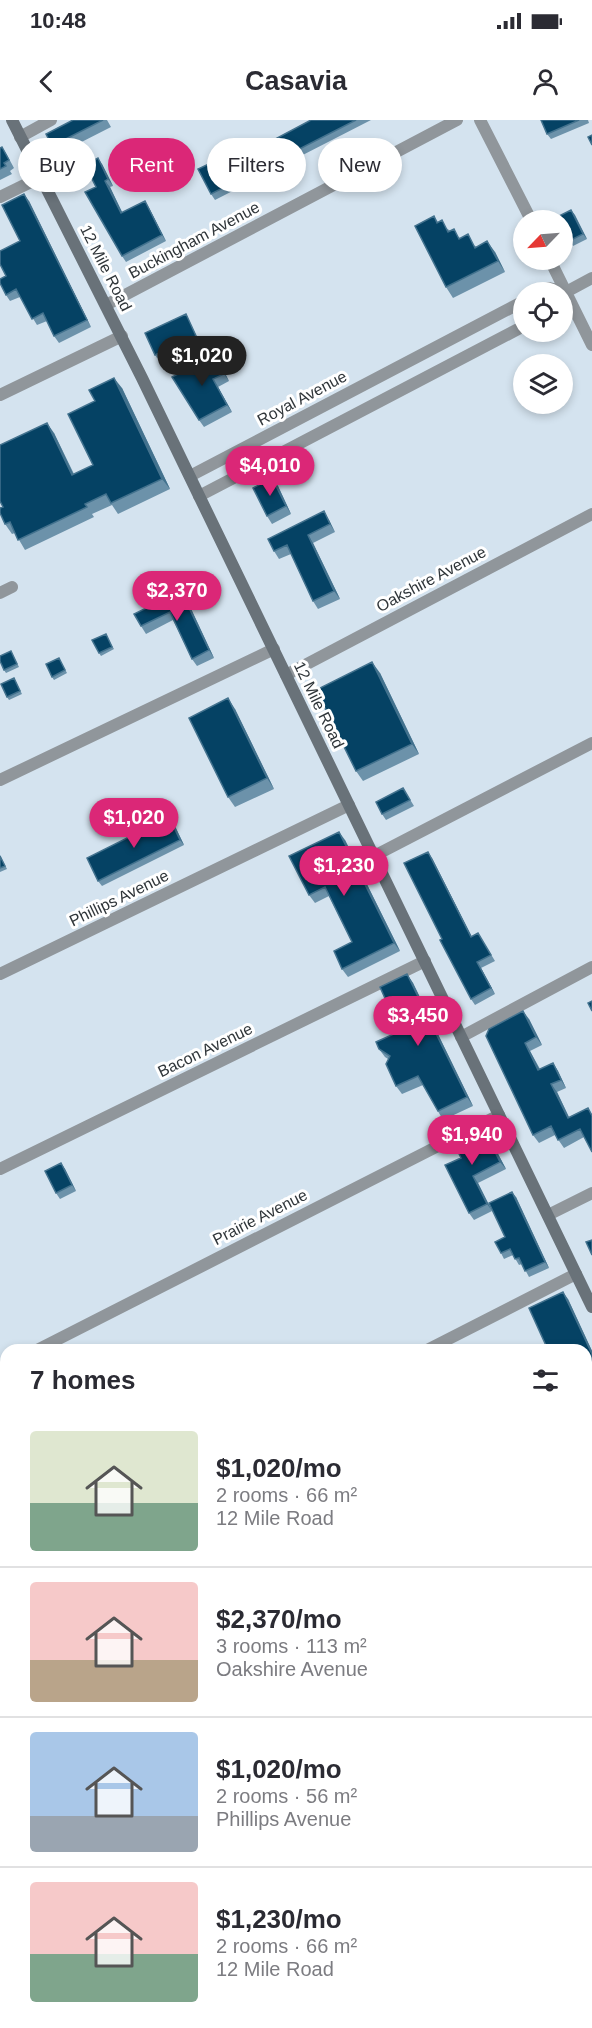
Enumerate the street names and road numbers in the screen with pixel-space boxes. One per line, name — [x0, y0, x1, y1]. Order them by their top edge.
street label: Buckingham Avenue — [126, 198, 262, 282]
street label: 12 Mile Road — [77, 222, 135, 314]
street label: Royal Avenue — [255, 367, 350, 429]
street label: Oakshire Avenue — [373, 543, 489, 615]
street label: 12 Mile Road — [291, 659, 347, 751]
street label: Phillips Avenue — [67, 867, 171, 929]
street label: Bacon Avenue — [155, 1020, 255, 1080]
street label: Prairie Avenue — [210, 1186, 310, 1248]

